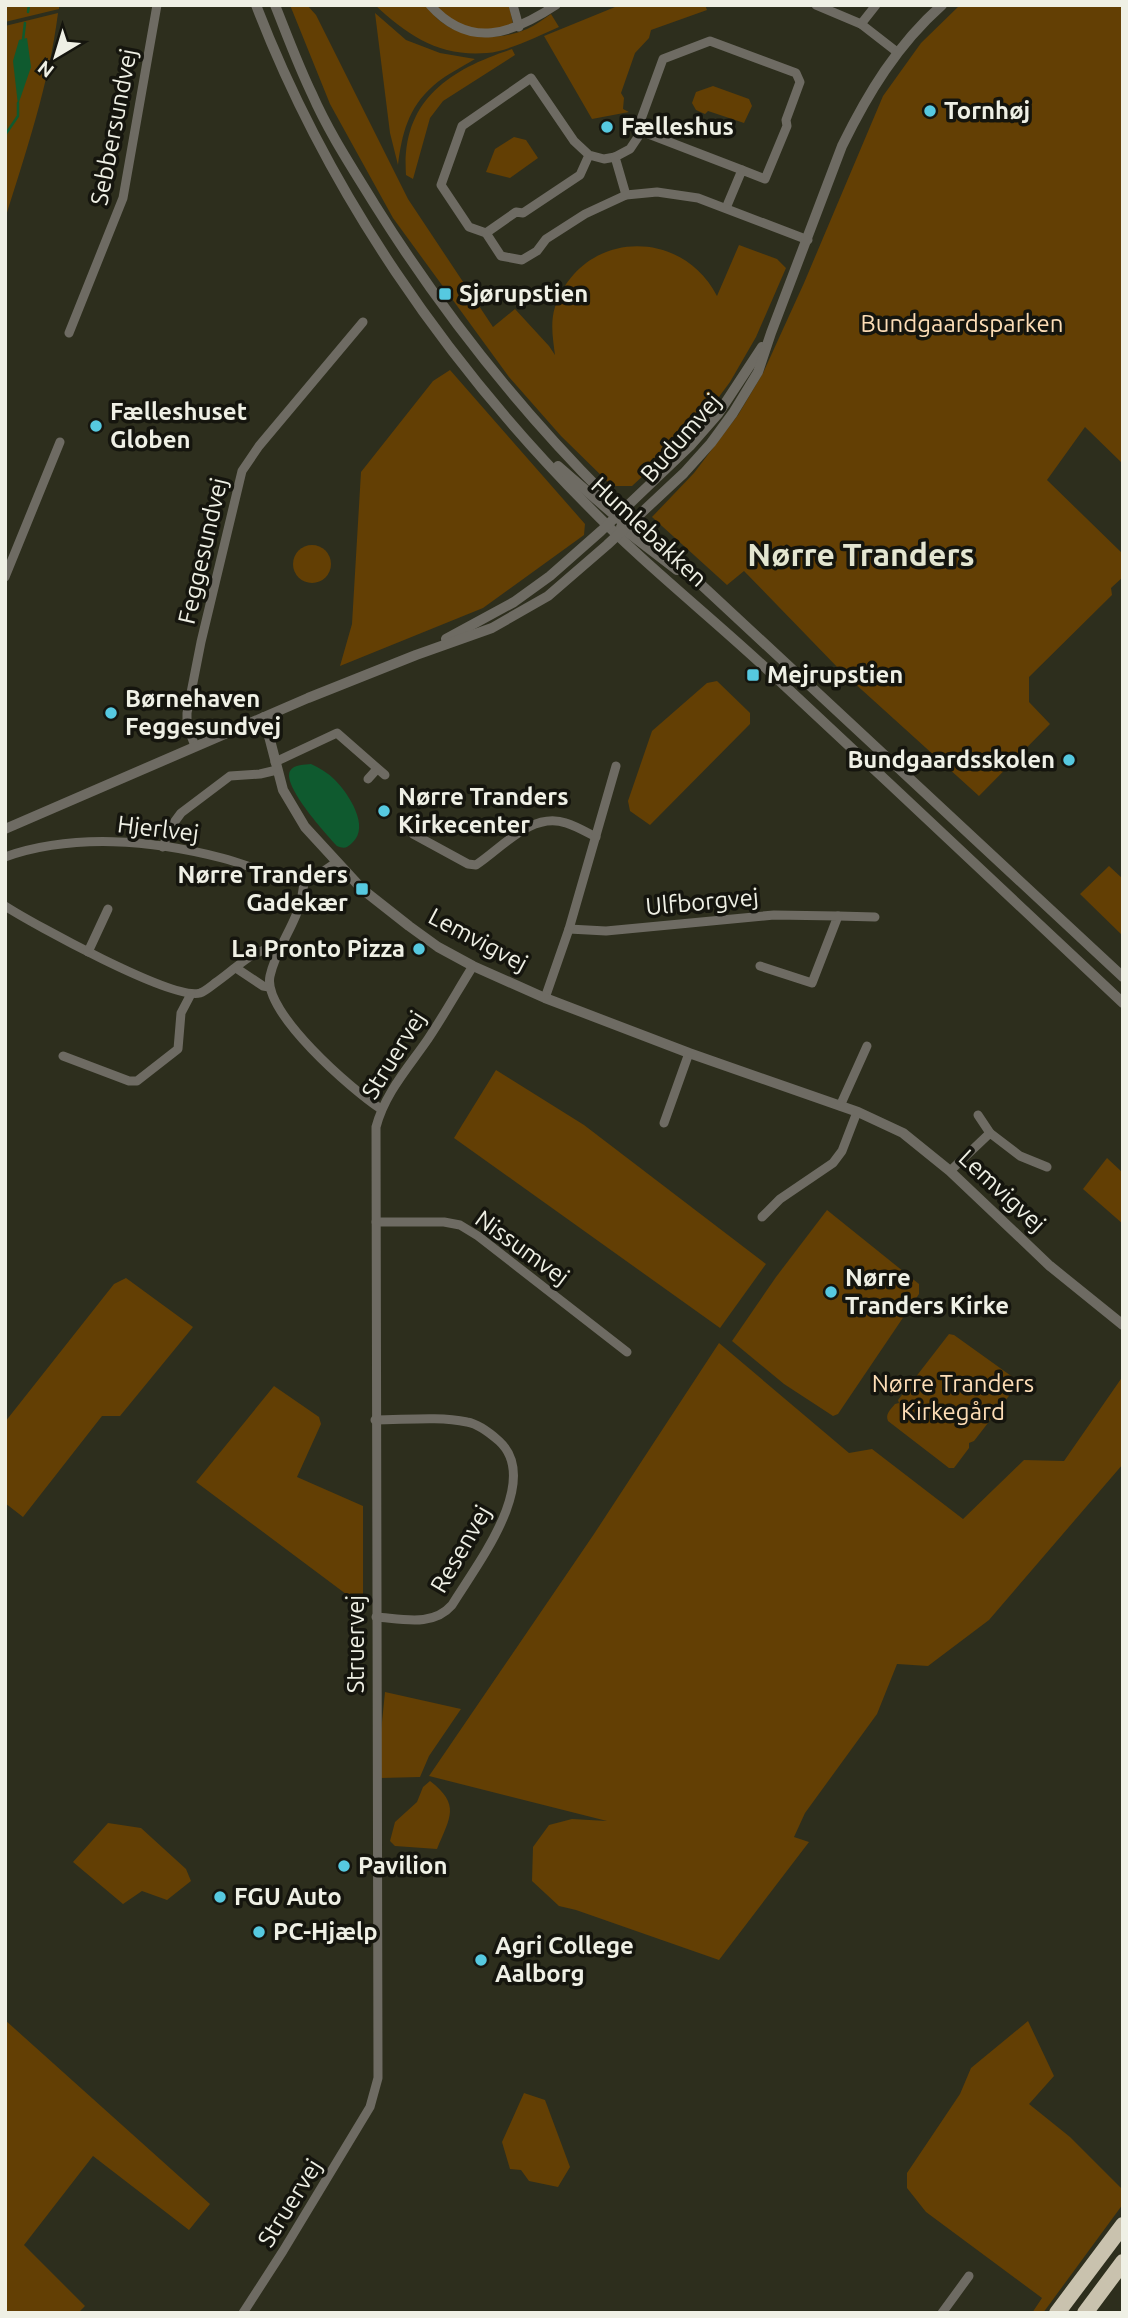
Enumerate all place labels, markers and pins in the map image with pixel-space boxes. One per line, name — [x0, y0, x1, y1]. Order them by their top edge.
place label: Tornhøj — [944, 97, 1030, 124]
marker: Tornhøj — [922, 103, 938, 119]
place label: Fælleshus — [621, 113, 734, 140]
marker: Fælleshus — [599, 119, 615, 135]
place label: Sjørupstien — [459, 280, 588, 307]
marker: Sjørupstien — [437, 286, 453, 302]
place label: Fælleshuset Globen — [110, 398, 247, 453]
marker: Fælleshuset Globen — [88, 418, 104, 434]
place label: Mejrupstien — [767, 661, 903, 688]
marker: Mejrupstien — [745, 667, 761, 683]
place label: Børnehaven Feggesundvej — [125, 685, 281, 740]
marker: Børnehaven Feggesundvej — [103, 705, 119, 721]
place label: Bundgaardsskolen — [847, 746, 1055, 773]
marker: Bundgaardsskolen — [1061, 752, 1077, 768]
place label: Nørre Tranders Kirkecenter — [398, 783, 569, 838]
marker: Nørre Tranders Kirkecenter — [376, 803, 392, 819]
place label: Nørre Tranders Gadekær — [177, 861, 348, 916]
marker: Nørre Tranders Gadekær — [354, 881, 370, 897]
place label: La Pronto Pizza — [231, 935, 405, 962]
marker: La Pronto Pizza — [411, 941, 427, 957]
place label: Nørre Tranders Kirke — [845, 1264, 1009, 1319]
marker: Nørre Tranders Kirke — [823, 1284, 839, 1300]
place label: Pavilion — [358, 1852, 448, 1879]
marker: Pavilion — [336, 1858, 352, 1874]
place label: FGU Auto — [234, 1883, 342, 1910]
marker: FGU Auto — [212, 1889, 228, 1905]
place label: PC-Hjælp — [273, 1918, 378, 1945]
marker: PC-Hjælp — [251, 1924, 267, 1940]
place label: Agri College Aalborg — [495, 1932, 634, 1987]
marker: Agri College Aalborg — [473, 1952, 489, 1968]

